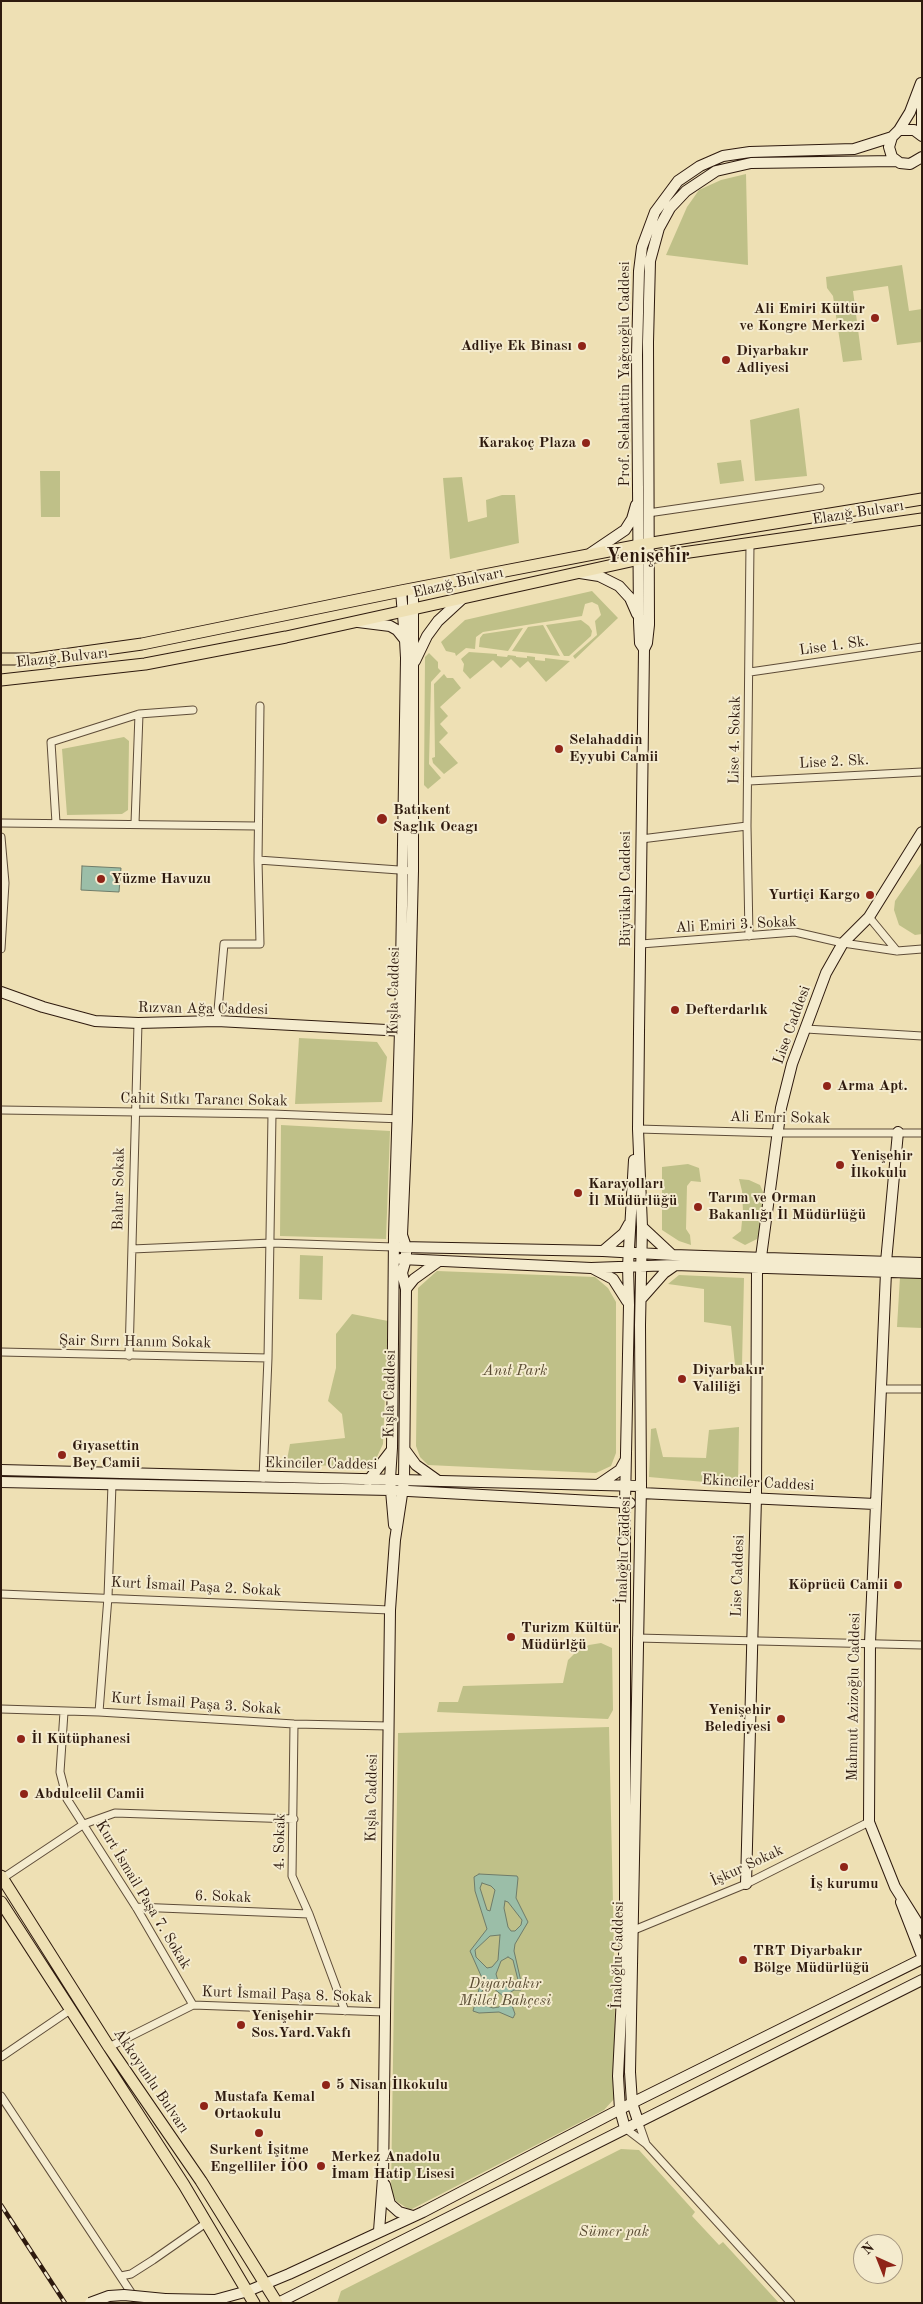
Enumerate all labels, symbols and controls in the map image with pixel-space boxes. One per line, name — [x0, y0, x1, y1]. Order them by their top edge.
street label: Prof. Selahattin Yağcıoğlu Caddesi — [616, 261, 634, 487]
place label: Ali Emiri Kültür ve Kongre Merkezi — [739, 300, 865, 335]
marker: Ali Emiri Kültür ve Kongre Merkezi — [869, 312, 881, 324]
place label: Adliye Ek Binası — [461, 337, 572, 355]
marker: Adliye Ek Binası — [576, 340, 588, 352]
place label: Diyarbakır Adliyesi — [736, 342, 809, 377]
marker: Diyarbakır Adliyesi — [720, 354, 732, 366]
place label: Karakoç Plaza — [478, 434, 576, 452]
marker: Karakoç Plaza — [580, 437, 592, 449]
street label: Elazığ Bulvarı — [811, 497, 905, 529]
district label: Yenişehir — [606, 545, 690, 569]
street label: Elazığ Bulvarı — [411, 564, 505, 602]
street label: Lise 1. Sk. — [798, 632, 870, 660]
street label: Elazığ Bulvarı — [15, 644, 109, 672]
street label: Lise 4. Sokak — [725, 696, 745, 784]
place label: Selahaddin Eyyubi Camii — [569, 731, 658, 766]
marker: Selahaddin Eyyubi Camii — [553, 743, 565, 755]
street label: Lise 2. Sk. — [799, 751, 869, 773]
place label: Batıkent Saglık Ocagı — [393, 801, 478, 836]
marker: Batıkent Saglık Ocagı — [375, 812, 389, 826]
street label: Büyükalp Caddesi — [617, 831, 635, 947]
place label: Yüzme Havuzu — [111, 870, 211, 888]
marker: Yüzme Havuzu — [95, 873, 107, 885]
place label: Yurtiçi Kargo — [768, 886, 860, 904]
marker: Yurtiçi Kargo — [864, 889, 876, 901]
street label: Ali Emiri 3. Sokak — [675, 913, 797, 937]
street label: Kışla Caddesi — [384, 947, 404, 1035]
street label: Lise Caddesi — [769, 983, 815, 1067]
street label: Rızvan Ağa Caddesi — [138, 999, 268, 1019]
place label: Defterdarlık — [685, 1001, 768, 1019]
marker: Defterdarlık — [669, 1004, 681, 1016]
place label: Arma Apt. — [837, 1077, 908, 1095]
marker: Arma Apt. — [821, 1080, 833, 1092]
street label: Cahit Sıtkı Tarancı Sokak — [120, 1090, 288, 1110]
street label: Ali Emri Sokak — [730, 1108, 830, 1128]
street label: Bahar Sokak — [109, 1147, 129, 1231]
place label: Yenişehir İlkokulu — [850, 1147, 913, 1182]
marker: Yenişehir İlkokulu — [834, 1159, 846, 1171]
place label: Karayolları İl Müdürlüğü — [588, 1175, 677, 1210]
marker: Karayolları İl Müdürlüğü — [572, 1187, 584, 1199]
place label: Tarım ve Orman Bakanlığı İl Müdürlüğü — [708, 1189, 866, 1224]
marker: Tarım ve Orman Bakanlığı İl Müdürlüğü — [692, 1201, 704, 1213]
street label: Şair Sırrı Hanım Sokak — [59, 1332, 211, 1352]
street label: Kışla Caddesi — [380, 1350, 400, 1438]
place label: Diyarbakır Valiliği — [692, 1361, 765, 1396]
park label: Anıt Park — [483, 1362, 547, 1380]
marker: Diyarbakır Valiliği — [676, 1373, 688, 1385]
place label: Gıyasettin Bey Camii — [72, 1437, 140, 1472]
marker: Gıyasettin Bey Camii — [56, 1449, 68, 1461]
street label: Ekinciler Caddesi — [264, 1454, 378, 1474]
street label: Ekinciler Caddesi — [701, 1471, 815, 1495]
street label: İnaloğlu Caddesi — [613, 1496, 635, 1604]
street label: Lise Caddesi — [728, 1535, 748, 1617]
street label: Kurt İsmail Paşa 2. Sokak — [110, 1574, 282, 1600]
place label: Köprücü Camii — [788, 1576, 888, 1594]
marker: Köprücü Camii — [892, 1579, 904, 1591]
street label: Mahmut Azizoğlu Caddesi — [844, 1613, 864, 1781]
place label: Turizm Kültür Müdürlğü — [521, 1619, 619, 1654]
marker: Turizm Kültür Müdürlğü — [505, 1631, 517, 1643]
street label: Kurt İsmail Paşa 3. Sokak — [110, 1689, 282, 1719]
place label: Yenişehir Belediyesi — [704, 1701, 771, 1736]
marker: Yenişehir Belediyesi — [775, 1713, 787, 1725]
place label: İl Kütüphanesi — [31, 1730, 130, 1748]
marker: İl Kütüphanesi — [15, 1733, 27, 1745]
street label: Kışla Caddesi — [362, 1754, 382, 1842]
place label: Abdulcelil Camii — [34, 1785, 145, 1803]
marker: Abdulcelil Camii — [18, 1788, 30, 1800]
street label: 4. Sokak — [271, 1813, 289, 1871]
street label: Kurt İsmail Paşa 7. Sokak — [91, 1817, 195, 1973]
street label: İşkur Sokak — [708, 1841, 786, 1891]
marker: İş kurumu — [838, 1861, 850, 1873]
place label: İş kurumu — [810, 1875, 878, 1893]
street label: 6. Sokak — [194, 1887, 252, 1907]
street label: İnaloğlu Caddesi — [608, 1901, 628, 2009]
place label: TRT Diyarbakır Bölge Müdürlüğü — [753, 1942, 869, 1977]
marker: TRT Diyarbakır Bölge Müdürlüğü — [737, 1954, 749, 1966]
park label: Diyarbakır Millet Bahçesi — [459, 1975, 551, 2010]
street label: Kurt İsmail Paşa 8. Sokak — [201, 1983, 373, 2007]
place label: Yenişehir Sos.Yard.Vakfı — [251, 2007, 351, 2042]
marker: Yenişehir Sos.Yard.Vakfı — [235, 2019, 247, 2031]
street label: Akkoyunlu Bulvarı — [109, 2025, 193, 2137]
place label: 5 Nisan İlkokulu — [336, 2076, 448, 2094]
marker: 5 Nisan İlkokulu — [320, 2079, 332, 2091]
place label: Mustafa Kemal Ortaokulu — [214, 2088, 315, 2123]
marker: Mustafa Kemal Ortaokulu — [198, 2100, 210, 2112]
marker: Surkent İşitme Engelliler İÖO — [253, 2127, 265, 2139]
place label: Surkent İşitme Engelliler İÖO — [209, 2141, 309, 2176]
place label: Merkez Anadolu İmam Hatip Lisesi — [331, 2148, 455, 2183]
marker: Merkez Anadolu İmam Hatip Lisesi — [315, 2160, 327, 2172]
park label: Sümer pak — [579, 2223, 649, 2241]
north arrow — [853, 2234, 903, 2284]
text: N — [860, 2240, 877, 2258]

